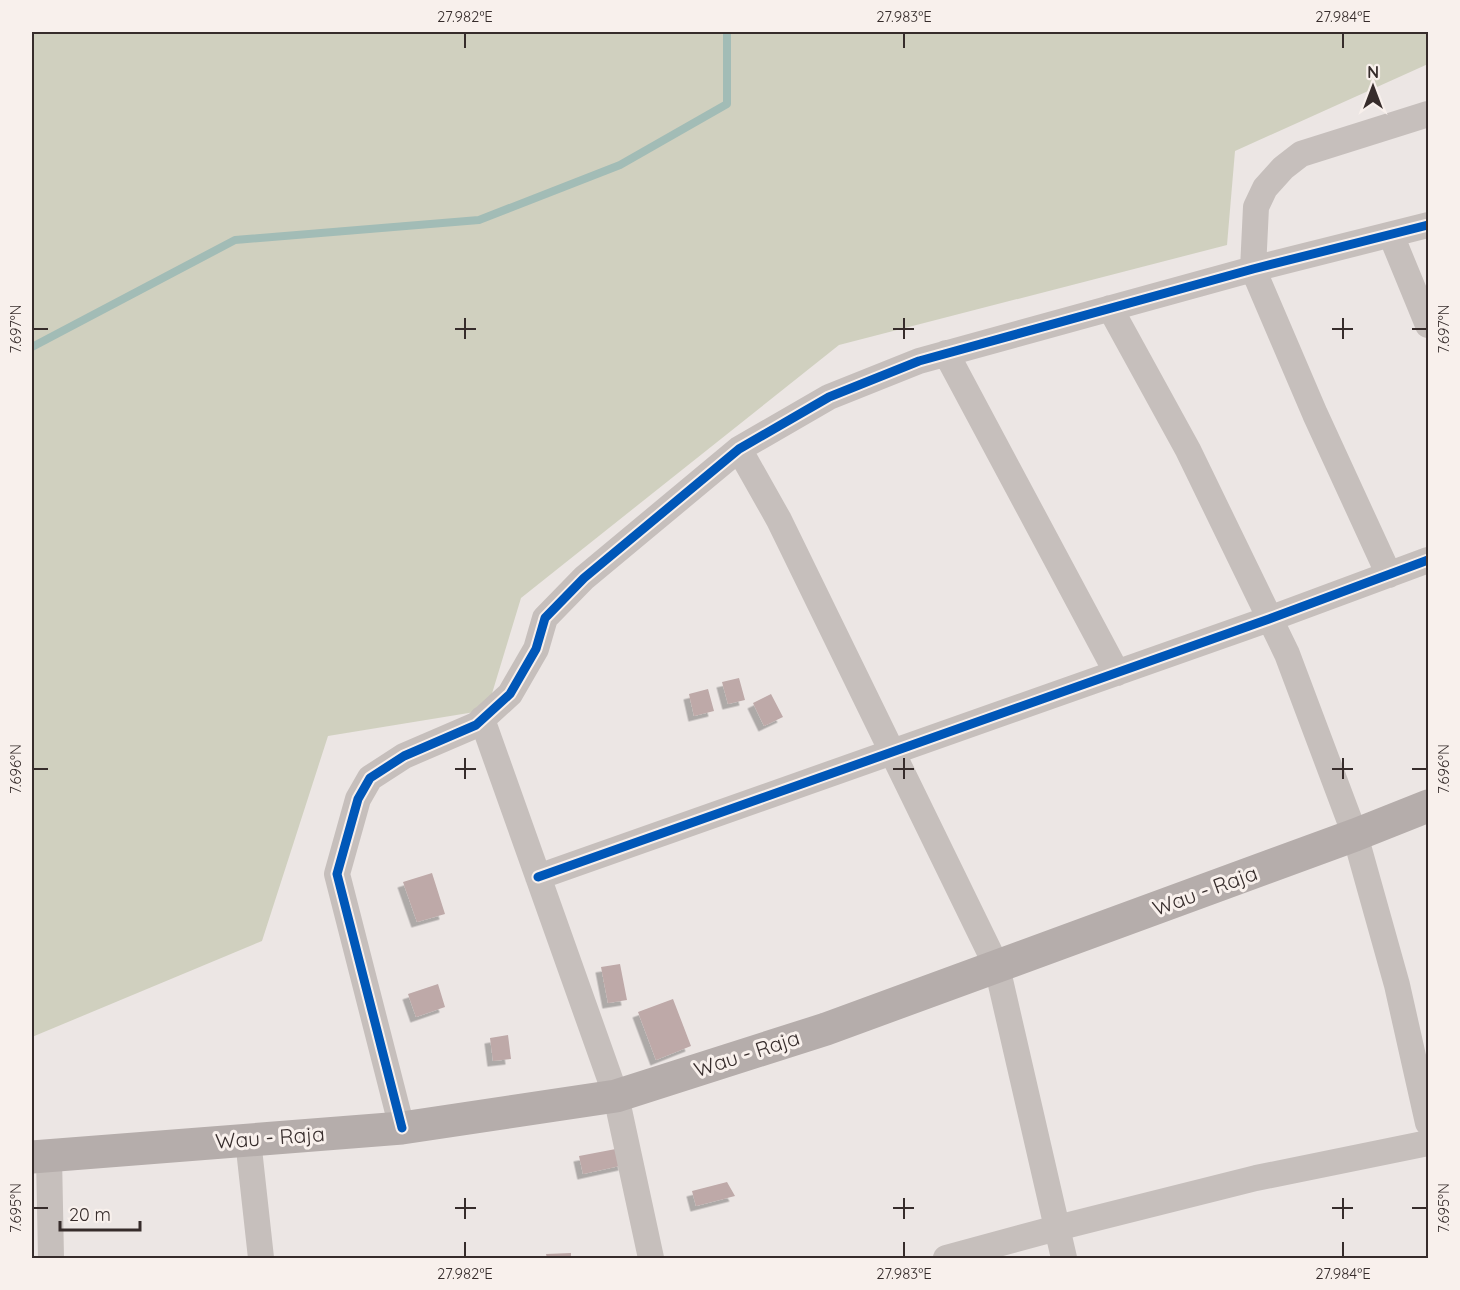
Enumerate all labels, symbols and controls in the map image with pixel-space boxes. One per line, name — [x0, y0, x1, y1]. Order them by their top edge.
text: 27.982°E — [437, 7, 493, 26]
text: 27.983°E — [876, 7, 932, 26]
text: 27.984°E — [1315, 7, 1371, 26]
north arrow — [1343, 57, 1403, 117]
text: N — [1367, 62, 1379, 82]
text: 7.697°N — [6, 304, 25, 354]
text: 7.697°N — [1434, 304, 1453, 354]
text: 7.696°N — [6, 744, 25, 794]
text: 7.696°N — [1434, 744, 1453, 794]
street label: Wau - Raja — [1149, 859, 1261, 921]
street label: Wau - Raja — [691, 1024, 803, 1082]
street label: Wau - Raja — [214, 1120, 325, 1154]
text: 7.695°N — [6, 1183, 25, 1233]
text: 7.695°N — [1434, 1183, 1453, 1233]
scale bar — [60, 1194, 140, 1232]
text: 20 m — [69, 1203, 111, 1226]
text: 27.982°E — [437, 1264, 493, 1283]
text: 27.983°E — [876, 1264, 932, 1283]
text: 27.984°E — [1315, 1264, 1371, 1283]

